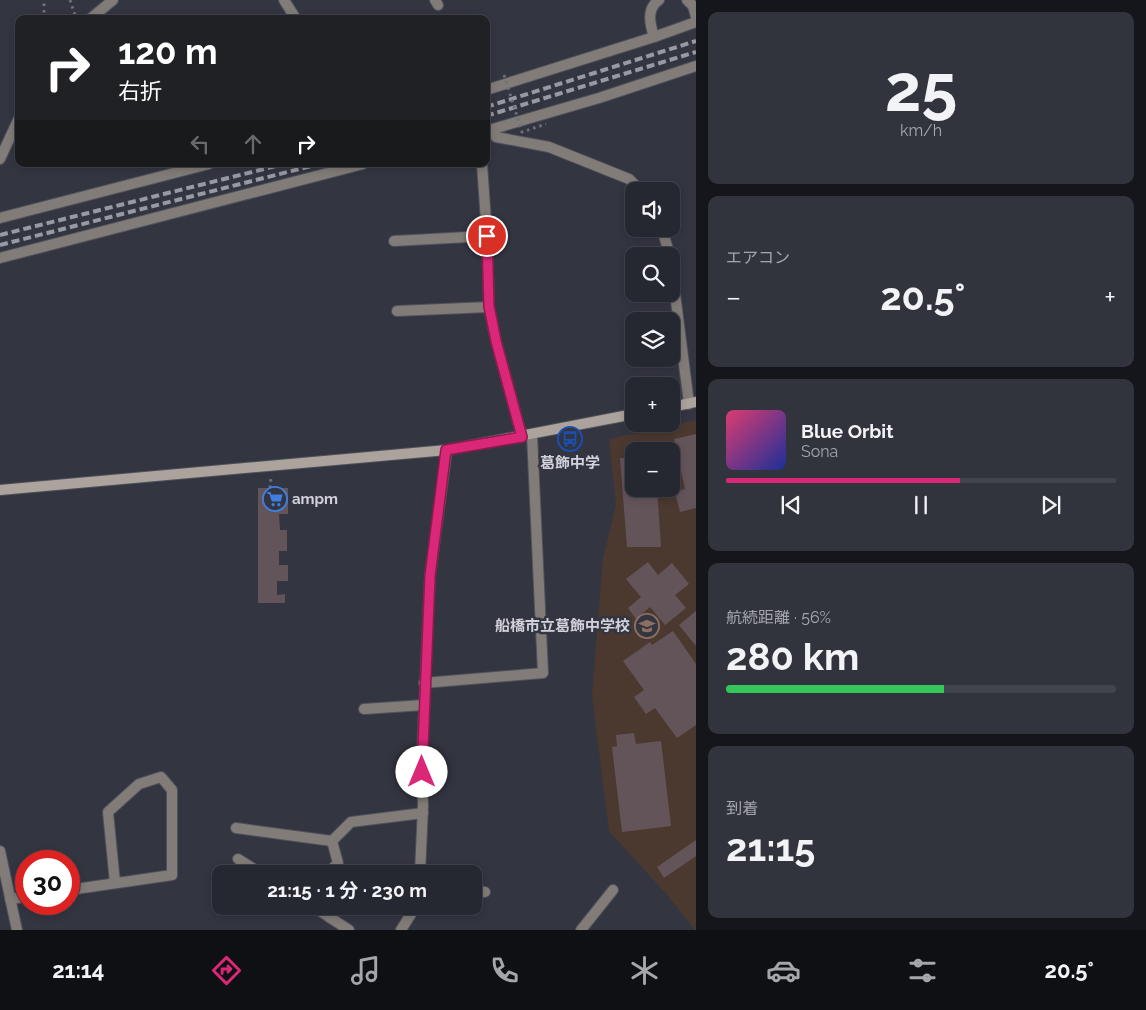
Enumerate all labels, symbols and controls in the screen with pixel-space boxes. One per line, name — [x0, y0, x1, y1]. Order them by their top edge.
text: 120 m — [118, 31, 218, 72]
icon: right — [35, 35, 100, 100]
text: 25 — [885, 50, 957, 126]
text: 右折 — [118, 78, 162, 104]
text: km/h — [900, 121, 942, 140]
icon: left — [186, 130, 214, 158]
icon: ahead — [239, 130, 267, 158]
icon: right — [292, 130, 320, 158]
map controls — [625, 182, 680, 497]
button: sound — [625, 182, 680, 237]
pin — [466, 215, 508, 257]
icon: arrive — [473, 222, 501, 250]
button: search — [625, 247, 680, 302]
text: エアコン — [726, 248, 790, 267]
text: 20.5° — [880, 274, 965, 319]
text: − — [726, 281, 741, 314]
text: + — [1104, 281, 1116, 314]
button: layers — [625, 312, 680, 367]
button: + — [625, 377, 680, 432]
text: Blue Orbit — [801, 420, 893, 442]
bus stop icon: 葛飾中学 — [557, 426, 583, 452]
button: − — [625, 442, 680, 497]
text: Sona — [801, 442, 838, 461]
place label: 葛飾中学 — [540, 454, 600, 472]
supermarket icon: ampm — [262, 486, 288, 512]
place label: ampm — [292, 490, 338, 508]
icon: previous — [777, 491, 805, 519]
icon: pause — [907, 491, 935, 519]
icon: next — [1037, 491, 1065, 519]
text: 航続距離 · 56% — [726, 608, 831, 627]
school or university icon: 船橋市立葛飾中学校 — [634, 613, 660, 639]
place label: 船橋市立葛飾中学校 — [495, 617, 630, 635]
text: 280 km — [726, 634, 859, 679]
position arrow — [395, 745, 447, 797]
text: 到着 — [726, 799, 758, 818]
text: 21:15 — [726, 825, 815, 870]
speed limit sign: 30 — [15, 850, 80, 915]
text: 21:15 · 1 分 · 230 m — [267, 879, 427, 901]
icon: directions — [209, 953, 244, 988]
icon: music — [348, 953, 383, 988]
icon: phone — [487, 953, 522, 988]
icon: climate — [627, 953, 662, 988]
icon: car — [766, 953, 801, 988]
icon: filters — [905, 953, 940, 988]
text: 21:14 — [52, 957, 104, 983]
text: 20.5° — [1044, 957, 1094, 983]

